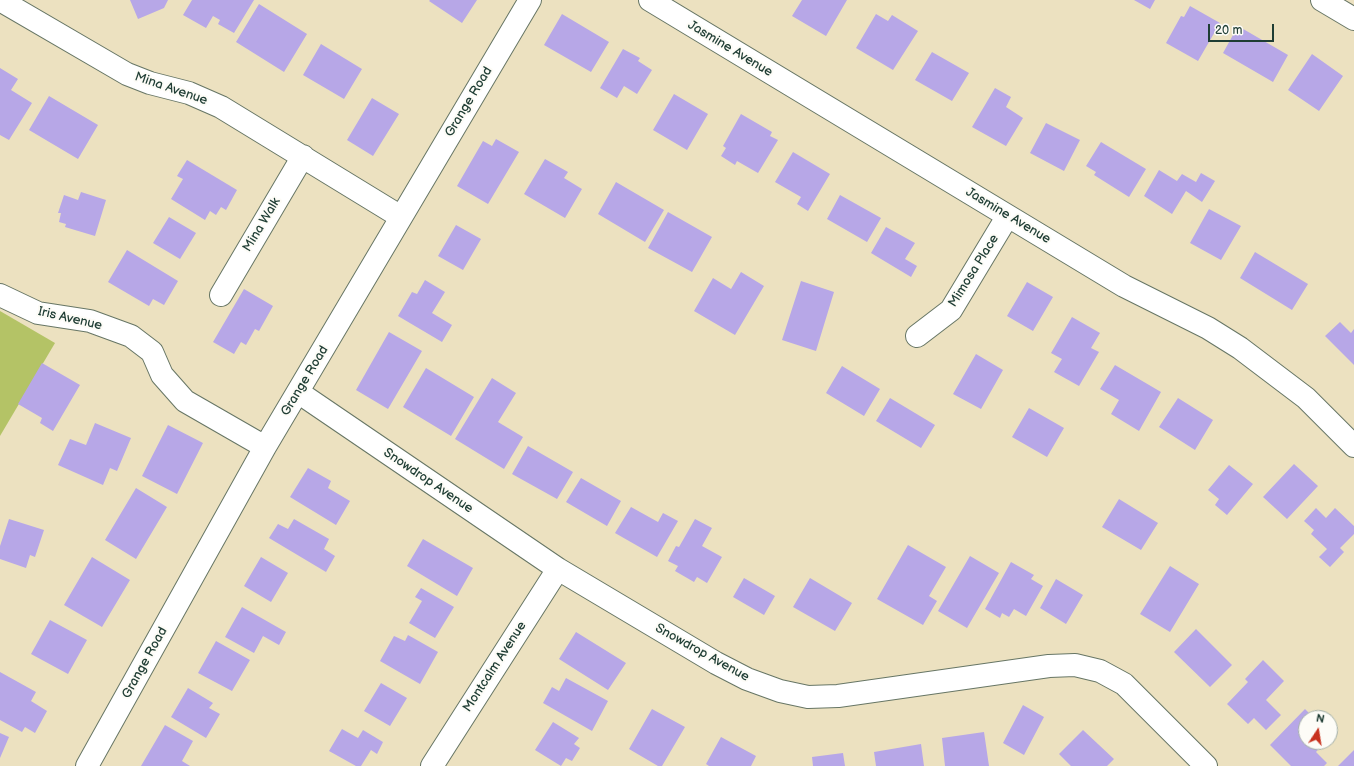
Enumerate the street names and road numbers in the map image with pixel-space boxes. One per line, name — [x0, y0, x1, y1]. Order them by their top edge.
street label: Jasmine Avenue — [685, 18, 775, 80]
street label: Grange Road — [442, 64, 496, 140]
street label: Mina Avenue — [132, 69, 210, 109]
street label: Jasmine Avenue — [963, 185, 1053, 247]
street label: Mina Walk — [240, 195, 284, 255]
street label: Mimosa Place — [945, 232, 1003, 310]
street label: Iris Avenue — [36, 304, 104, 334]
street label: Grange Road — [278, 343, 332, 419]
street label: Snowdrop Avenue — [380, 445, 476, 517]
street label: Montcalm Avenue — [460, 619, 530, 715]
street label: Snowdrop Avenue — [652, 621, 752, 685]
street label: Grange Road — [119, 625, 171, 701]

